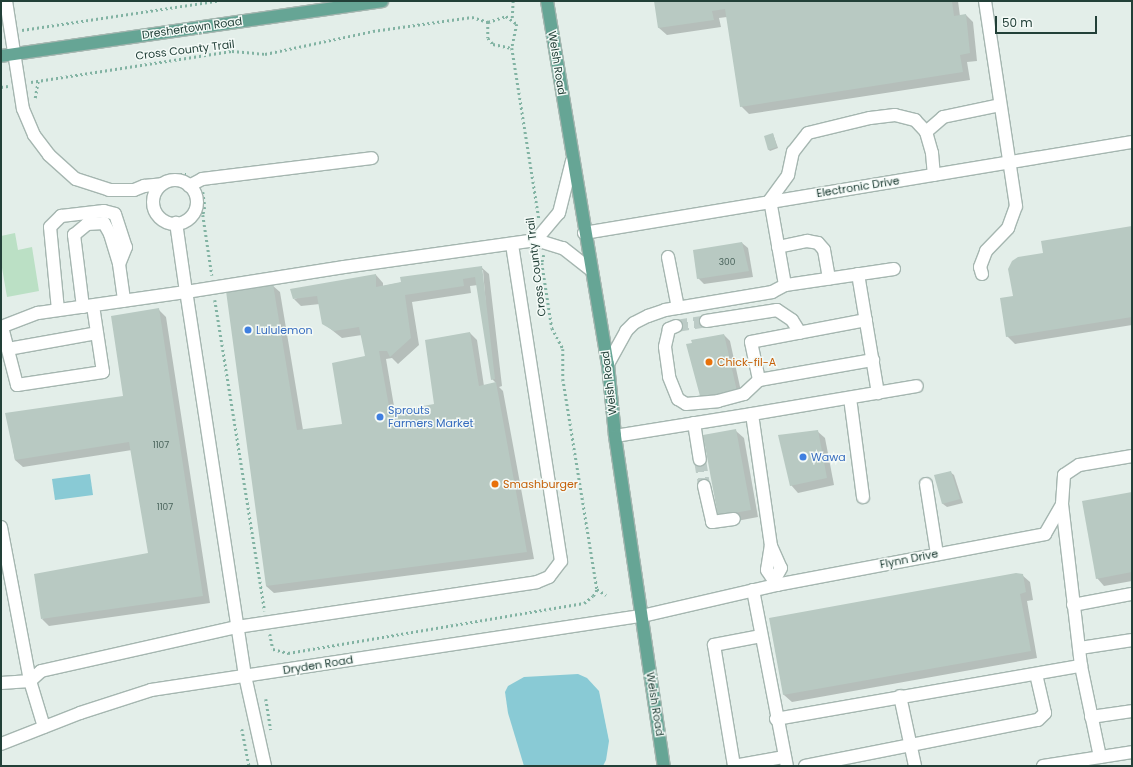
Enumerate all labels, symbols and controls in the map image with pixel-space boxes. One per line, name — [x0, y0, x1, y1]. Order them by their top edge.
scale bar — [997, 8, 1099, 34]
street label: Dreshertown Road — [141, 14, 243, 42]
text: 50 m — [1002, 14, 1033, 31]
street label: Welsh Road — [545, 30, 569, 96]
street label: Cross County Trail — [135, 37, 235, 63]
street label: Electronic Drive — [816, 174, 900, 200]
street label: Cross County Trail — [523, 217, 549, 317]
house number: 300 — [719, 257, 735, 267]
place label: Lululemon — [256, 323, 312, 337]
marker: Lululemon — [243, 325, 253, 335]
street label: Welsh Road — [599, 350, 619, 416]
place label: Chick-fil-A — [717, 355, 776, 369]
marker: Chick-fil-A — [704, 357, 714, 367]
place label: Sprouts Farmers Market — [388, 404, 474, 430]
marker: Sprouts Farmers Market — [375, 412, 385, 422]
house number: 1107 — [153, 440, 169, 450]
place label: Wawa — [811, 450, 846, 464]
marker: Wawa — [798, 452, 808, 462]
place label: Smashburger — [503, 477, 578, 491]
marker: Smashburger — [490, 479, 500, 489]
house number: 1107 — [157, 502, 173, 512]
street label: Flynn Drive — [879, 547, 939, 571]
street label: Dryden Road — [282, 653, 354, 677]
street label: Welsh Road — [643, 671, 667, 737]

